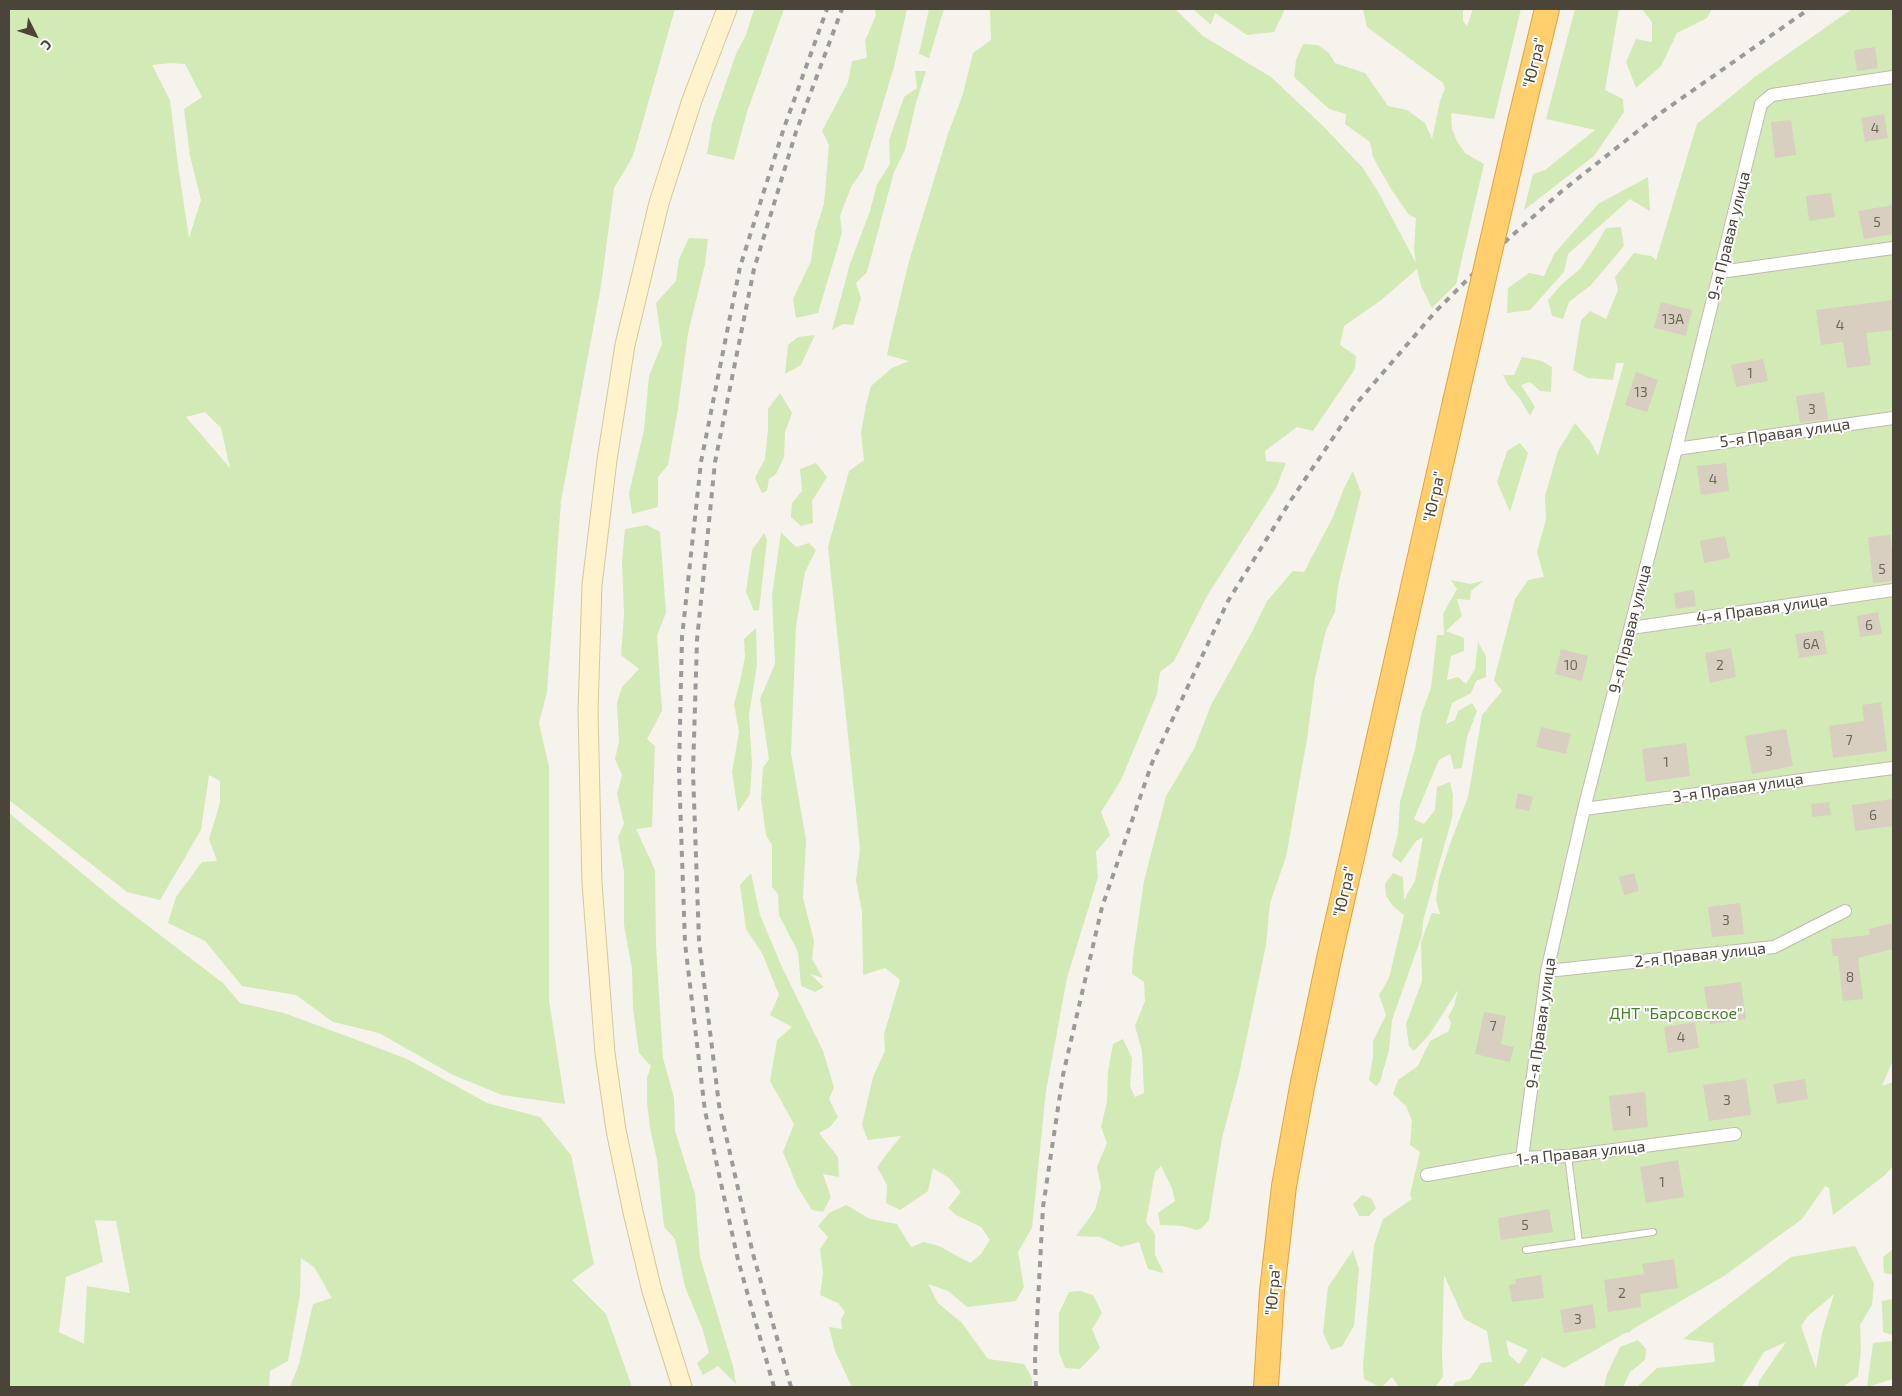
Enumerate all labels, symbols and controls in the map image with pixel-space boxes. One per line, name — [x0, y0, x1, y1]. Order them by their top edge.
north arrow — [10, 10, 60, 60]
text: С — [38, 36, 56, 54]
street label: "Югра" — [1518, 36, 1550, 90]
house number: 4 — [1871, 120, 1879, 136]
street label: 9-я Правая улица — [1704, 170, 1754, 302]
house number: 5 — [1873, 214, 1881, 230]
house number: 13А — [1662, 311, 1684, 327]
house number: 4 — [1836, 317, 1844, 333]
house number: 1 — [1747, 365, 1753, 381]
house number: 13 — [1634, 384, 1648, 400]
house number: 3 — [1808, 401, 1816, 417]
street label: 5-я Правая улица — [1719, 414, 1851, 452]
street label: "Югра" — [1419, 470, 1449, 524]
house number: 4 — [1709, 471, 1717, 487]
house number: 5 — [1878, 561, 1886, 577]
street label: 9-я Правая улица — [1605, 563, 1655, 695]
street label: 4-я Правая улица — [1695, 590, 1829, 628]
house number: 6 — [1865, 617, 1873, 633]
house number: 6А — [1803, 636, 1819, 652]
house number: 10 — [1564, 657, 1578, 673]
house number: 2 — [1716, 657, 1724, 673]
house number: 7 — [1845, 732, 1853, 748]
house number: 3 — [1765, 743, 1773, 759]
house number: 1 — [1663, 754, 1669, 770]
street label: 3-я Правая улица — [1671, 769, 1805, 807]
house number: 6 — [1869, 807, 1877, 823]
street label: "Югра" — [1329, 865, 1359, 919]
house number: 3 — [1722, 912, 1730, 928]
street label: 2-я Правая улица — [1633, 939, 1767, 971]
street label: 9-я Правая улица — [1522, 956, 1560, 1090]
house number: 8 — [1846, 969, 1854, 985]
park label: ДНТ "Барсовское" — [1609, 1004, 1743, 1024]
house number: 7 — [1489, 1018, 1497, 1034]
house number: 4 — [1677, 1029, 1685, 1045]
house number: 3 — [1723, 1092, 1731, 1108]
house number: 1 — [1626, 1103, 1632, 1119]
street label: 1-я Правая улица — [1516, 1137, 1646, 1169]
house number: 1 — [1659, 1174, 1665, 1190]
house number: 5 — [1521, 1217, 1529, 1233]
street label: "Югра" — [1261, 1264, 1285, 1316]
house number: 2 — [1618, 1285, 1626, 1301]
house number: 3 — [1574, 1311, 1582, 1327]

